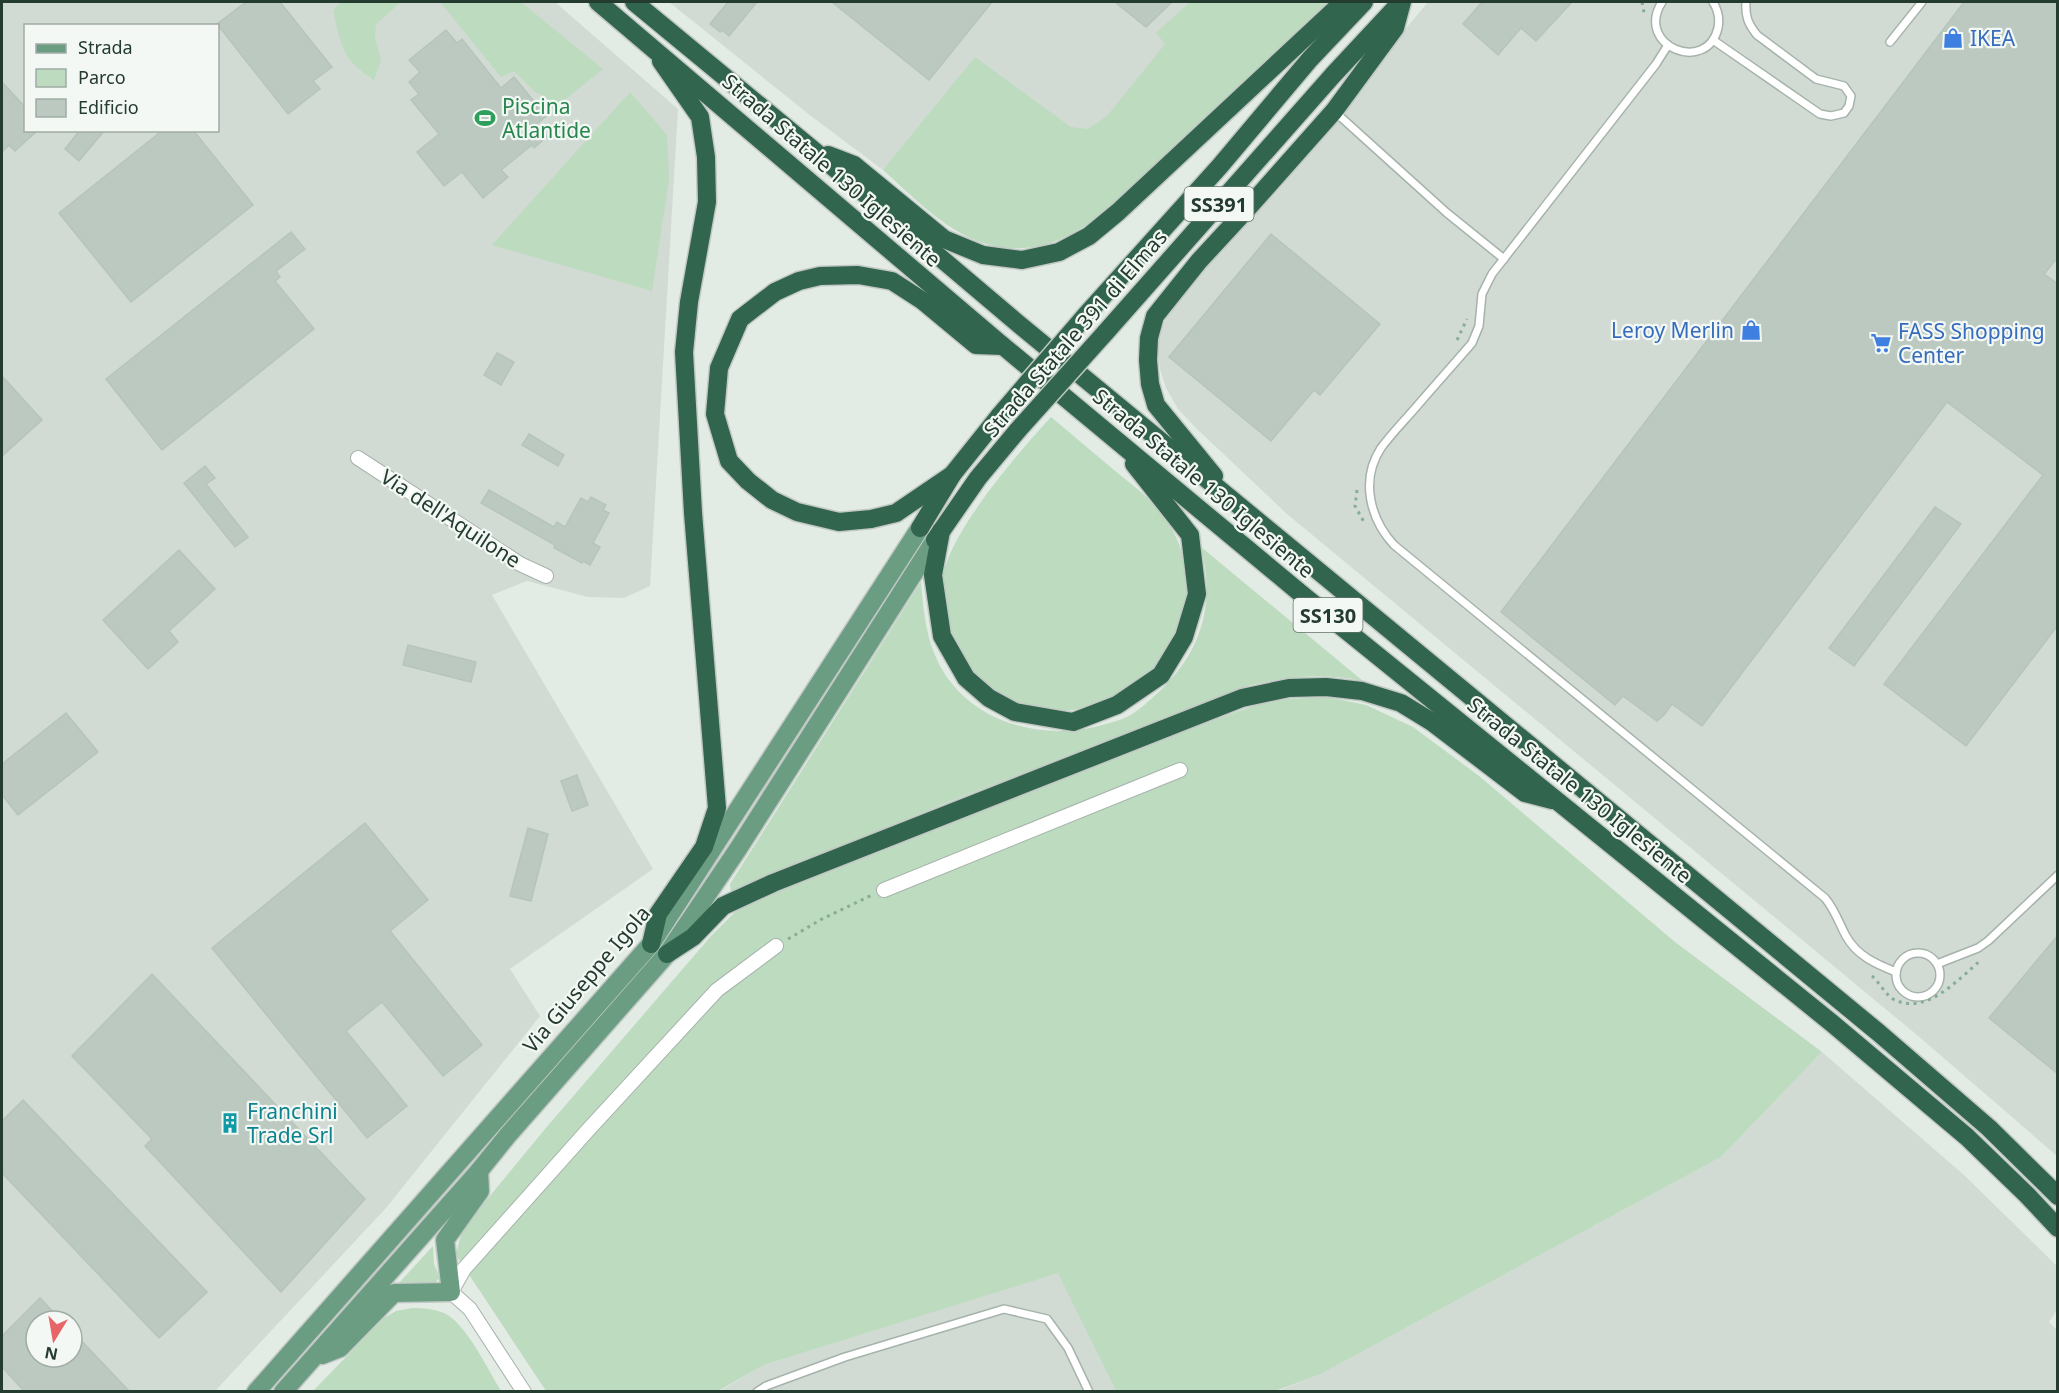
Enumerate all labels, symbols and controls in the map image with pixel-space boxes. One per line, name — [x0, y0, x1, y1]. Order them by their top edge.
legend — [24, 24, 219, 132]
place label: IKEA — [1970, 24, 2016, 52]
shop icon: IKEA — [1941, 26, 1965, 50]
text: Strada — [78, 35, 133, 59]
text: Parco — [78, 65, 126, 89]
street label: Strada Statale 130 Iglesiente — [717, 67, 947, 273]
place label: Piscina Atlantide — [502, 92, 591, 144]
text: Edificio — [78, 95, 139, 119]
sports icon: Piscina Atlantide — [473, 106, 497, 130]
road number: SS391 — [1184, 187, 1254, 221]
street label: Strada Statale 391 di Elmas — [977, 223, 1173, 443]
place label: Leroy Merlin — [1611, 316, 1734, 344]
place label: FASS Shopping Center — [1898, 317, 2045, 369]
shop icon: Leroy Merlin — [1739, 318, 1763, 342]
supermarket icon: FASS Shopping Center — [1869, 331, 1893, 355]
street label: Strada Statale 130 Iglesiente — [1087, 382, 1321, 584]
street label: Via dell'Aquilone — [376, 462, 526, 574]
road number: SS130 — [1294, 598, 1362, 632]
street label: Strada Statale 130 Iglesiente — [1462, 691, 1698, 889]
street label: Via Giuseppe Igola — [516, 900, 656, 1058]
place label: Franchini Trade Srl — [247, 1097, 338, 1149]
building icon: Franchini Trade Srl — [218, 1111, 242, 1135]
north arrow — [24, 1309, 84, 1369]
text: N — [43, 1342, 60, 1366]

